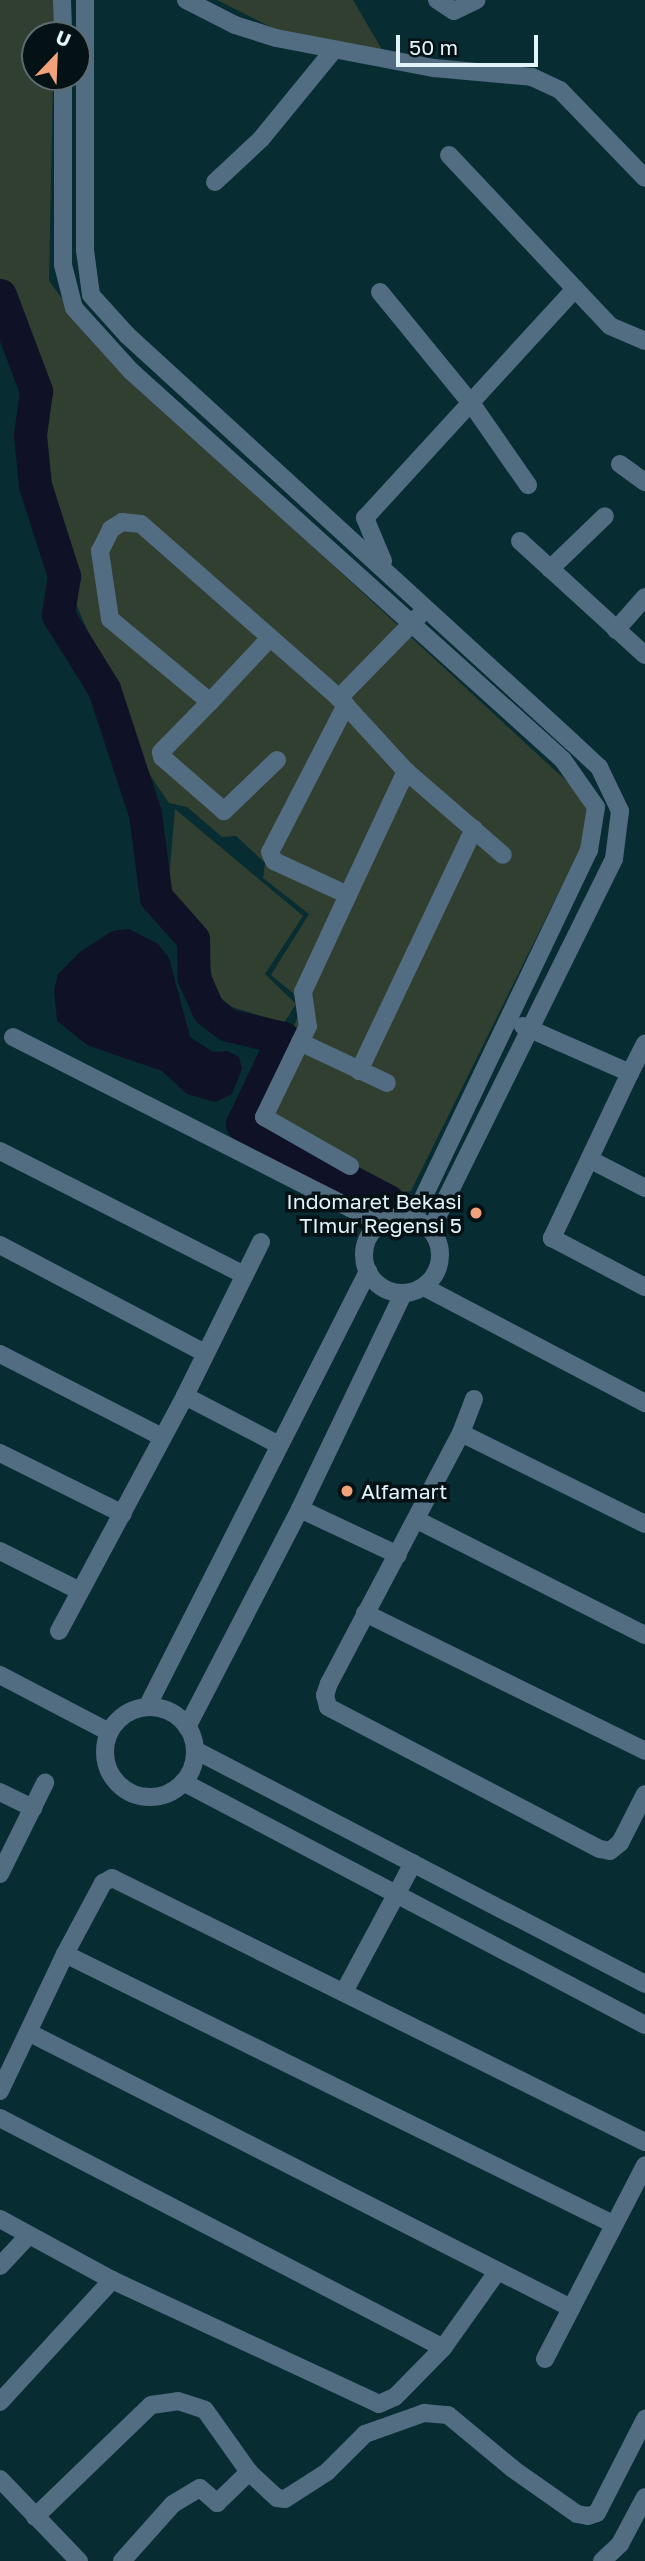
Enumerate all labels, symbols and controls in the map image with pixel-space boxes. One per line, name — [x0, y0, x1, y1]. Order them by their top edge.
north arrow — [21, 21, 91, 91]
scale bar — [400, 21, 542, 65]
text: U — [53, 25, 74, 51]
text: 50 m — [409, 34, 458, 60]
place label: Indomaret Bekasi TImur Regensi 5 — [286, 1188, 462, 1238]
marker: Indomaret Bekasi TImur Regensi 5 — [468, 1205, 484, 1221]
place label: Alfamart — [361, 1478, 448, 1504]
marker: Alfamart — [339, 1483, 355, 1499]

